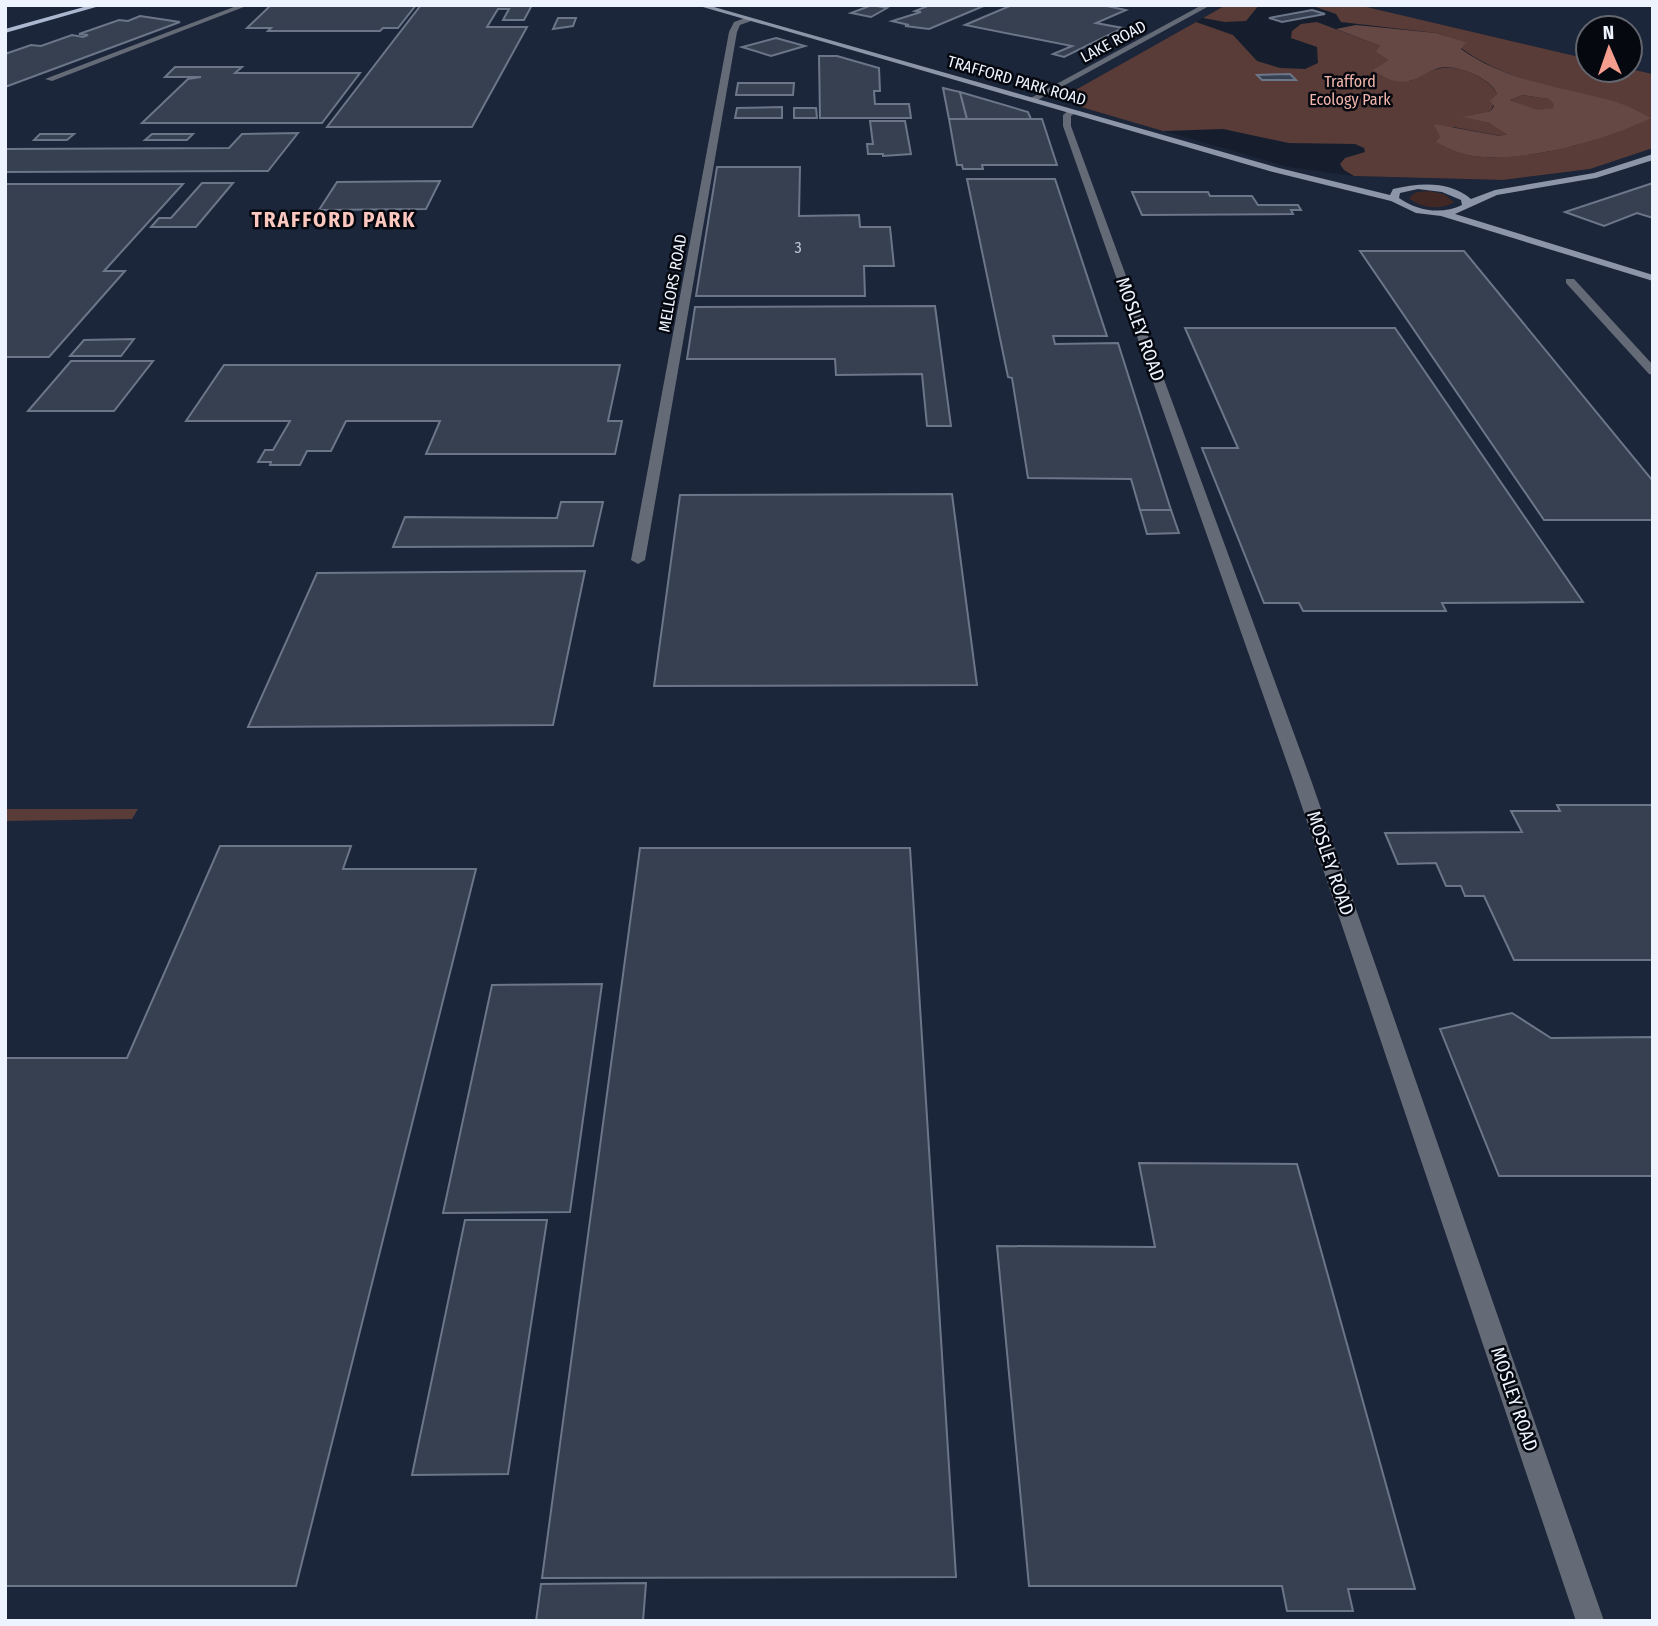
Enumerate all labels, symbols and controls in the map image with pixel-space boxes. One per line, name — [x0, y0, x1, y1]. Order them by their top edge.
north arrow — [1574, 14, 1644, 84]
street label: LAKE ROAD — [1077, 16, 1149, 67]
text: N — [1602, 21, 1615, 44]
street label: TRAFFORD PARK ROAD — [945, 52, 1088, 109]
park label: Trafford Ecology Park — [1309, 72, 1391, 109]
district label: TRAFFORD PARK — [251, 207, 417, 233]
street label: MELLORS ROAD — [655, 233, 690, 333]
house number: 3 — [794, 238, 802, 257]
street label: MOSLEY ROAD — [1111, 274, 1170, 384]
street label: MOSLEY ROAD — [1302, 808, 1359, 918]
street label: MOSLEY ROAD — [1486, 1344, 1543, 1454]

